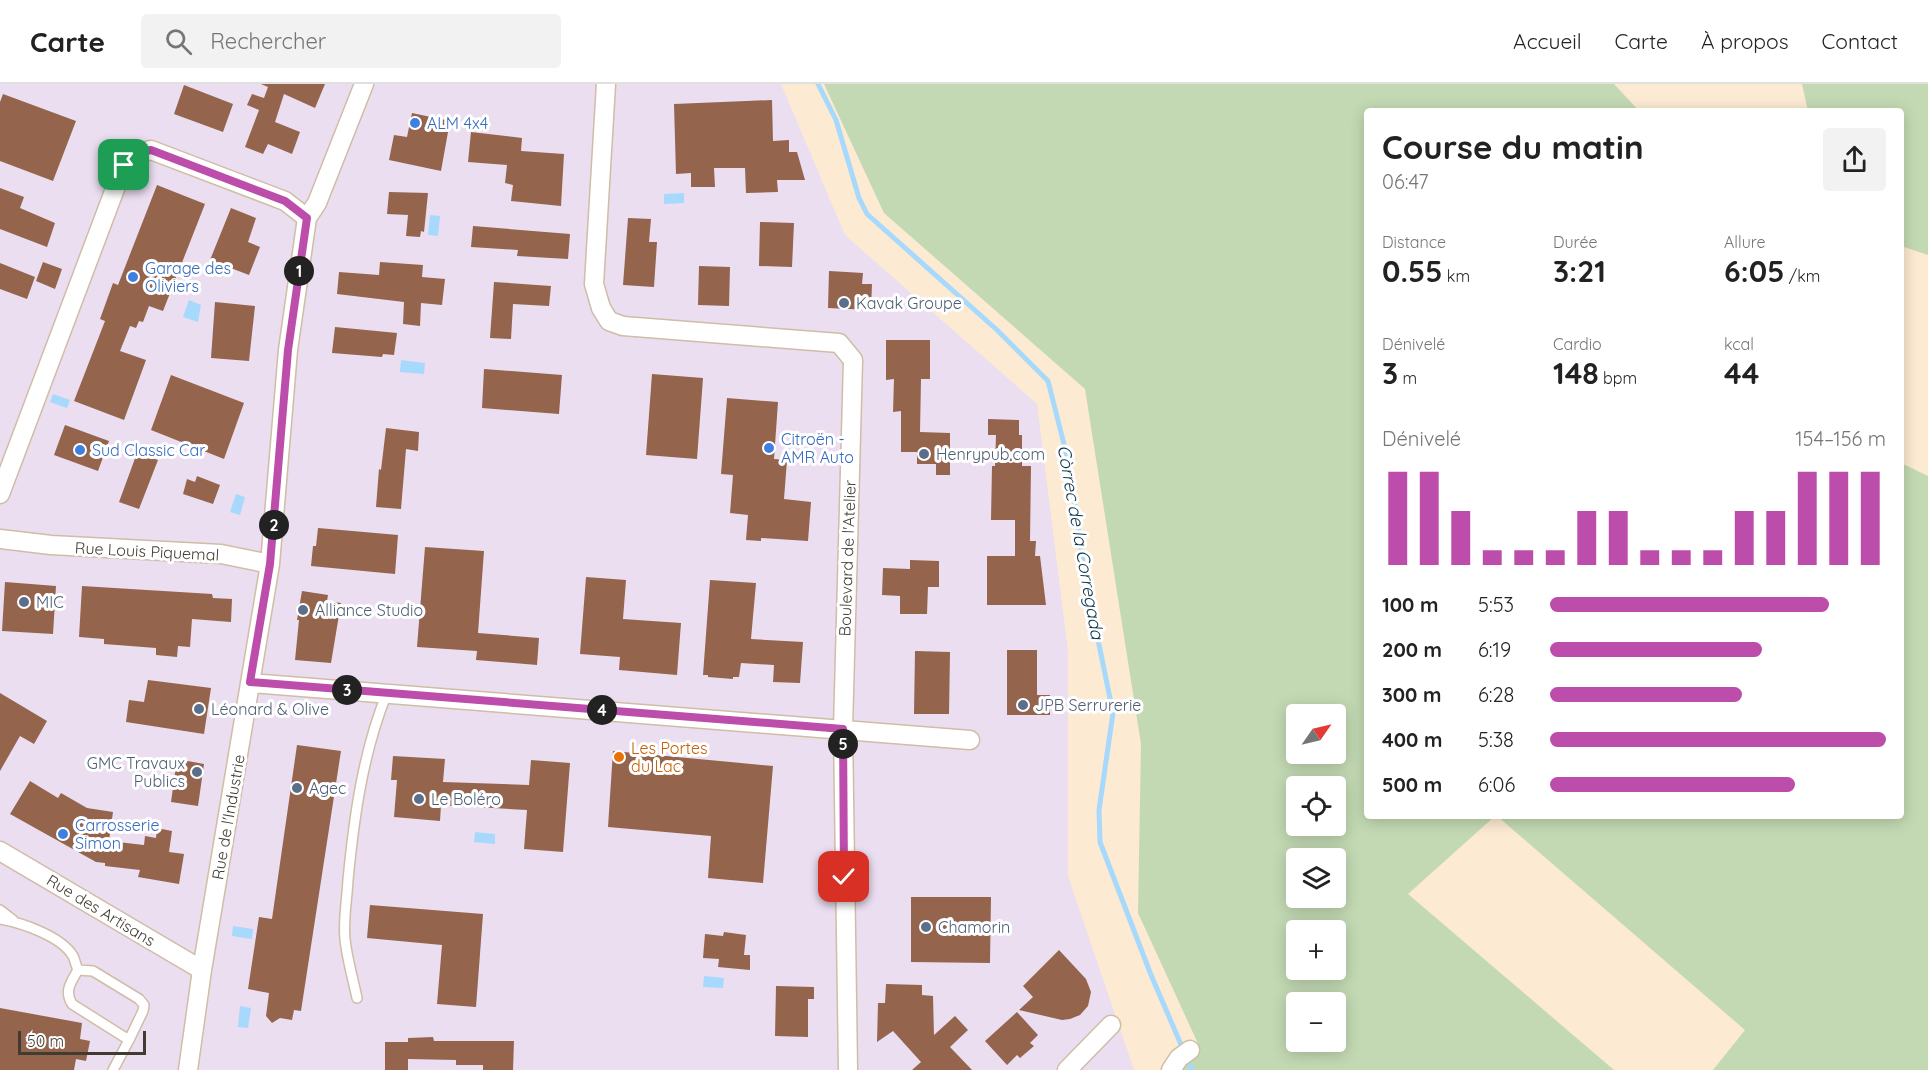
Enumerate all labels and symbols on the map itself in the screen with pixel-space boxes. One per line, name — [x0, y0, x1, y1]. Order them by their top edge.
place label: ALM 4x4 — [427, 113, 488, 133]
marker: ALM 4x4 — [408, 116, 422, 130]
pin — [98, 139, 149, 190]
pin: 1 — [284, 256, 314, 286]
place label: Garage des Oliviers — [145, 258, 231, 296]
marker: Garage des Oliviers — [126, 270, 140, 284]
place label: Kavak Groupe — [856, 293, 962, 313]
marker: Kavak Groupe — [837, 296, 851, 310]
place label: Citroën - AMR Auto — [781, 429, 854, 467]
place label: Sud Classic Car — [92, 440, 205, 460]
marker: Citroën - AMR Auto — [762, 441, 776, 455]
marker: Sud Classic Car — [73, 443, 87, 457]
water label: Còrrec de la Corregada — [1053, 443, 1110, 642]
place label: Henrypub.com — [936, 444, 1045, 464]
marker: Henrypub.com — [917, 447, 931, 461]
street label: Boulevard de l'Atelier — [834, 479, 860, 637]
pin: 2 — [259, 510, 289, 540]
street label: Rue Louis Piquemal — [74, 537, 220, 565]
place label: MIC — [36, 592, 64, 612]
marker: MIC — [17, 595, 31, 609]
place label: Alliance Studio — [315, 600, 423, 620]
marker: Alliance Studio — [296, 603, 310, 617]
pin: 3 — [332, 675, 362, 705]
pin: 4 — [587, 695, 617, 725]
place label: JPB Serrurerie — [1035, 695, 1141, 715]
marker: JPB Serrurerie — [1016, 698, 1030, 712]
place label: Léonard & Olive — [211, 699, 329, 719]
marker: Léonard & Olive — [192, 702, 206, 716]
north arrow — [1286, 704, 1346, 764]
pin: 5 — [828, 729, 858, 759]
place label: Les Portes du Lac — [631, 738, 708, 776]
marker: Les Portes du Lac — [612, 750, 626, 764]
place label: GMC Travaux Publics — [87, 753, 185, 791]
street label: Rue de l'Industrie — [207, 753, 249, 881]
marker: GMC Travaux Publics — [190, 765, 204, 779]
place label: Agec — [309, 778, 346, 798]
marker: Agec — [290, 781, 304, 795]
place label: Le Boléro — [431, 789, 501, 809]
marker: Le Boléro — [412, 792, 426, 806]
place label: Carrosserie Simon — [75, 815, 159, 853]
marker: Carrosserie Simon — [56, 827, 70, 841]
pin — [818, 851, 869, 902]
street label: Rue des Artisans — [43, 870, 159, 950]
place label: Chamorin — [938, 917, 1010, 937]
marker: Chamorin — [919, 920, 933, 934]
scale bar — [18, 1028, 146, 1056]

